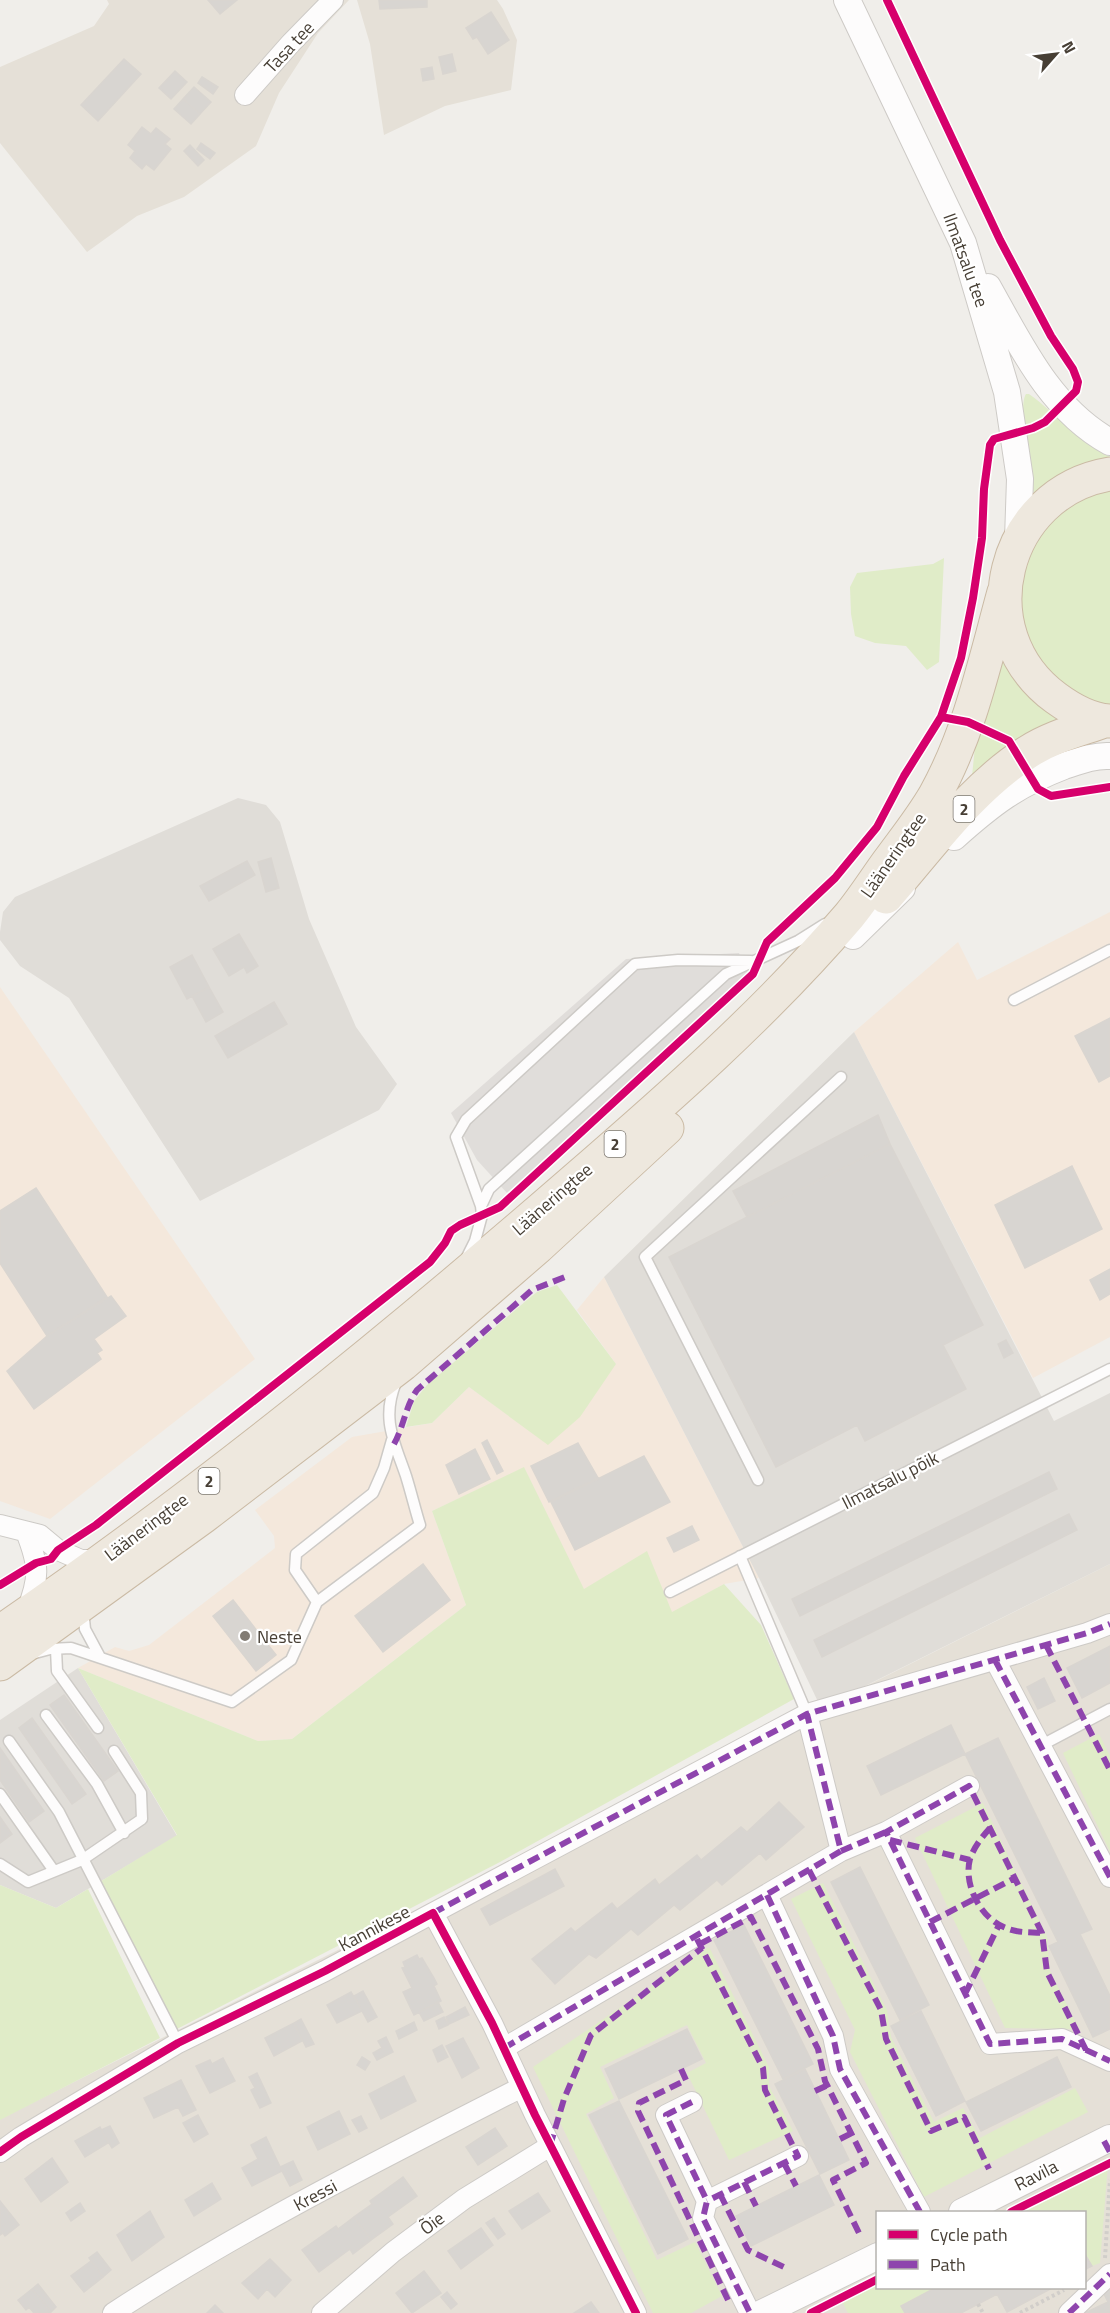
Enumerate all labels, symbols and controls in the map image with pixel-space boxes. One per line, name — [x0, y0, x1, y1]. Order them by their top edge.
street label: Tasa tee — [258, 15, 320, 79]
north arrow — [1026, 24, 1086, 84]
text: N — [1056, 36, 1082, 57]
street label: Ilmatsalu tee — [936, 209, 996, 311]
road number: 2 — [954, 796, 974, 822]
street label: Lääneringtee — [854, 807, 932, 903]
road number: 2 — [604, 1131, 626, 1157]
street label: Lääneringtee — [506, 1156, 598, 1242]
street label: Ilmatsalu põik — [837, 1444, 944, 1516]
road number: 2 — [198, 1468, 220, 1494]
street label: Lääneringtee — [98, 1486, 194, 1568]
place label: Neste — [257, 1623, 302, 1650]
marker: Neste — [238, 1629, 252, 1643]
street label: Kannikese — [333, 1898, 415, 1958]
street label: Ravila — [1009, 2153, 1063, 2197]
street label: Kressi — [288, 2172, 342, 2218]
street label: Õie — [414, 2205, 450, 2241]
legend — [876, 2211, 1086, 2289]
text: Cycle path — [930, 2221, 1008, 2248]
text: Path — [930, 2251, 966, 2278]

